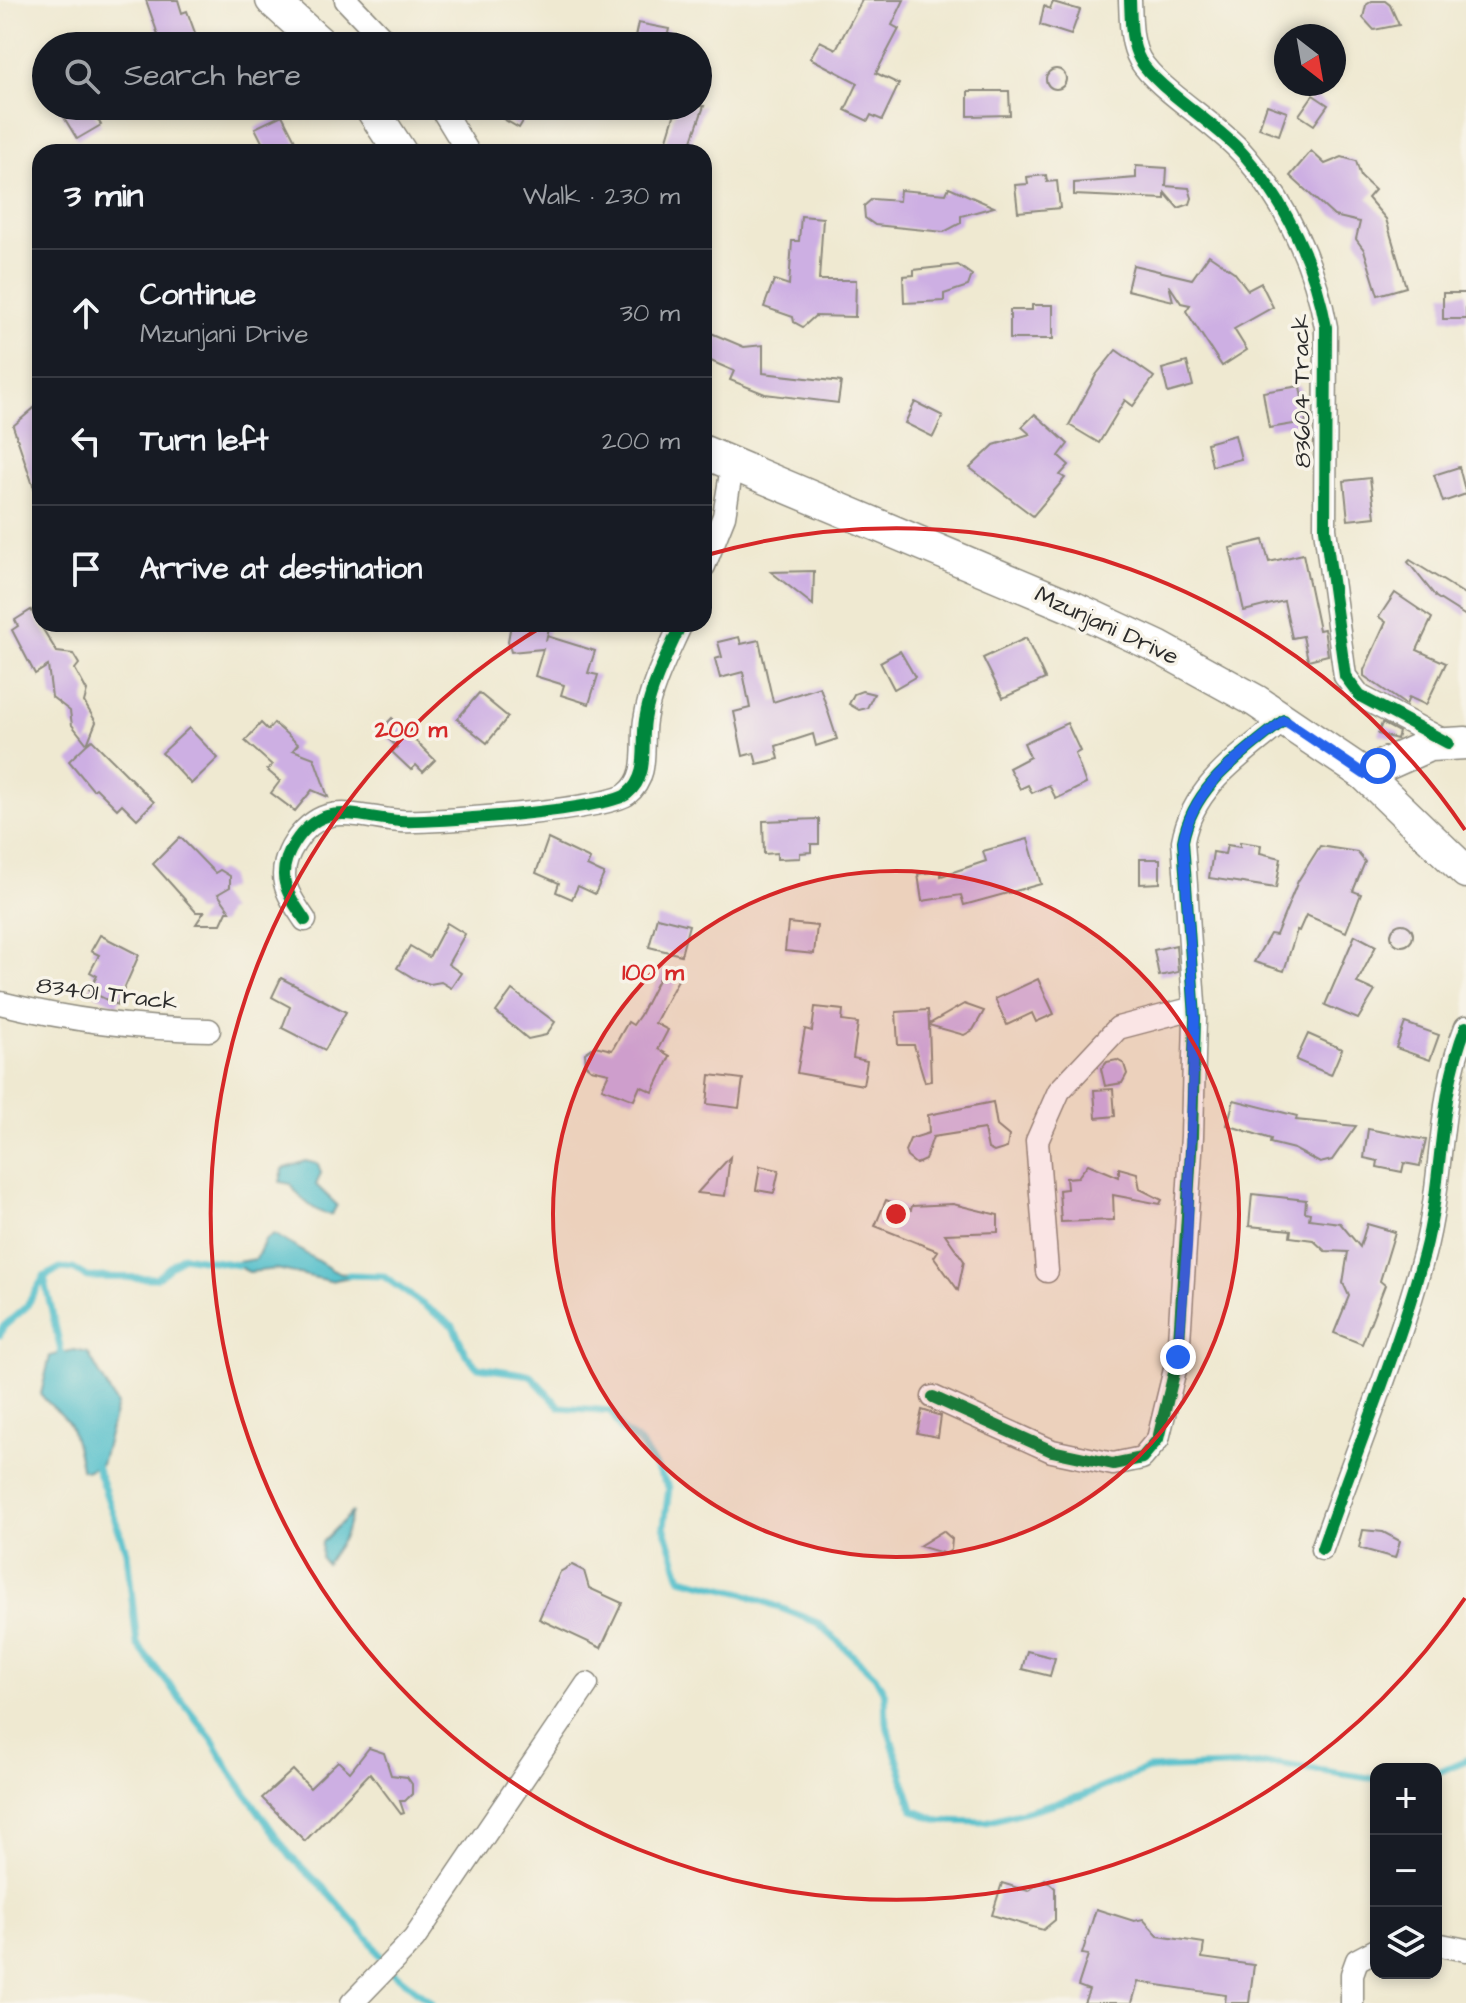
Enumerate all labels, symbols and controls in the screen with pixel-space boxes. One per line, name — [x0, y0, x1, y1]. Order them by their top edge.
north arrow — [1274, 24, 1346, 96]
search box — [32, 32, 712, 120]
icon: search — [60, 54, 104, 98]
text: Search here — [124, 55, 301, 97]
text: 3 min — [64, 172, 144, 220]
text: Walk · 230 m — [523, 178, 680, 214]
text: Continue — [140, 274, 256, 316]
icon: ahead — [64, 291, 108, 335]
text: 30 m — [620, 295, 680, 331]
street label: 83604 Track — [1284, 313, 1320, 468]
text: Mzunjani Drive — [140, 316, 308, 352]
icon: left — [64, 419, 108, 463]
text: Turn left — [140, 420, 268, 462]
text: 200 m — [602, 423, 680, 459]
icon: arrive — [64, 547, 108, 591]
text: Arrive at destination — [140, 548, 422, 590]
street label: Mzunjani Drive — [1029, 578, 1184, 674]
text: 200 m — [374, 713, 447, 747]
route start — [1360, 748, 1396, 784]
text: 100 m — [622, 956, 684, 990]
street label: 83401 Track — [34, 968, 180, 1020]
centre of rings — [882, 1200, 910, 1228]
route end — [1160, 1339, 1196, 1375]
map controls — [1370, 1763, 1442, 1979]
button: + — [1370, 1763, 1442, 1835]
button: − — [1370, 1835, 1442, 1907]
button: layers — [1370, 1907, 1442, 1979]

